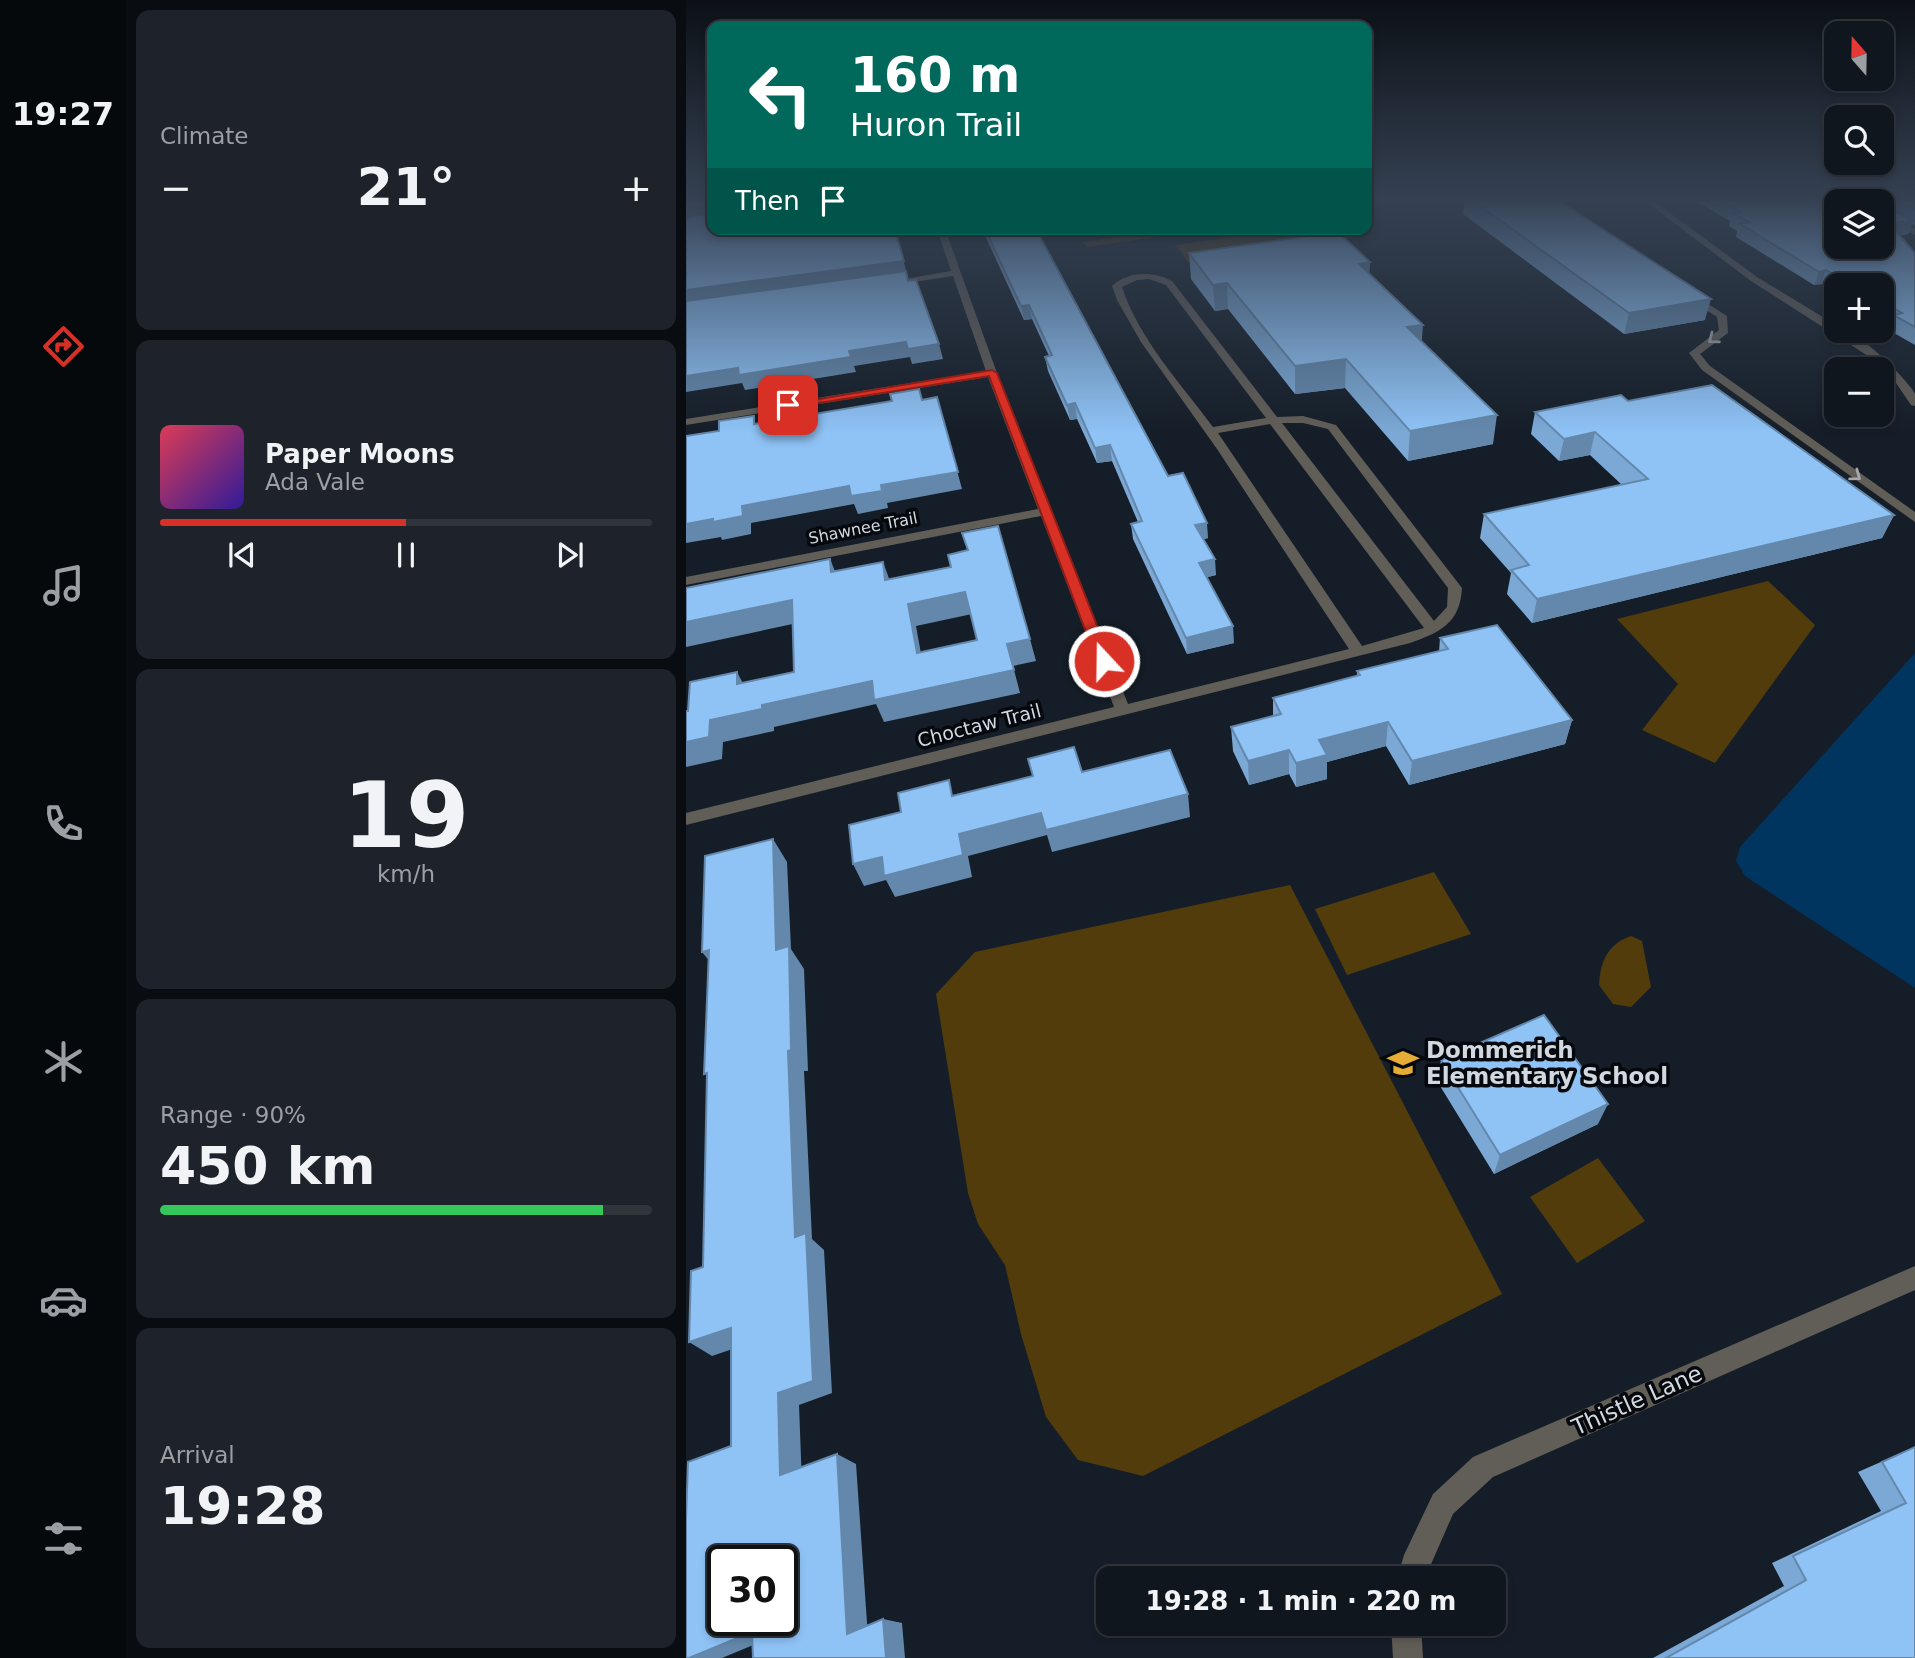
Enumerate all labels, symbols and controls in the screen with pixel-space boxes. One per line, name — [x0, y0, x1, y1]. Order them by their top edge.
north arrow — [1824, 21, 1894, 91]
map controls — [1824, 21, 1894, 427]
text: 160 m — [850, 47, 1020, 104]
icon: left — [735, 49, 826, 140]
text: 19:27 — [12, 95, 114, 133]
button: search — [1824, 105, 1894, 175]
text: Huron Trail — [850, 106, 1022, 144]
text: Climate — [160, 123, 249, 149]
text: 21° — [357, 157, 455, 217]
text: − — [160, 166, 192, 210]
text: + — [620, 166, 652, 210]
icon: arrive — [814, 182, 852, 220]
text: Then — [735, 186, 800, 216]
button: layers — [1824, 189, 1894, 259]
button: + — [1824, 273, 1894, 343]
icon: directions — [39, 322, 88, 371]
one-way arrow — [1708, 331, 1721, 343]
button: − — [1824, 357, 1894, 427]
pin — [758, 375, 818, 435]
icon: arrive — [769, 386, 807, 424]
text: Paper Moons — [265, 439, 455, 469]
one-way arrow — [1848, 468, 1861, 480]
text: Ada Vale — [265, 469, 365, 495]
street label: Shawnee Trail — [807, 508, 919, 548]
icon: previous — [223, 536, 261, 574]
icon: pause — [387, 536, 425, 574]
icon: next — [551, 536, 589, 574]
icon: music — [39, 561, 88, 610]
position arrow — [1067, 624, 1141, 698]
street label: Choctaw Trail — [915, 699, 1043, 751]
text: 19 — [343, 763, 469, 868]
icon: phone — [39, 799, 88, 848]
text: km/h — [377, 861, 435, 887]
icon: climate — [39, 1037, 88, 1086]
place label: Dommerich Elementary School — [1426, 1037, 1668, 1089]
school or university icon: Dommerich Elementary School — [1386, 1046, 1420, 1080]
text: Range · 90% — [160, 1102, 306, 1128]
text: 450 km — [160, 1136, 375, 1196]
icon: car — [39, 1276, 88, 1325]
street label: Thistle Lane — [1567, 1360, 1706, 1441]
text: Arrival — [160, 1442, 235, 1468]
text: 19:28 — [160, 1476, 326, 1536]
icon: filters — [39, 1514, 88, 1563]
speed limit sign: 30 — [707, 1545, 798, 1636]
text: 19:28 · 1 min · 220 m — [1146, 1586, 1456, 1616]

